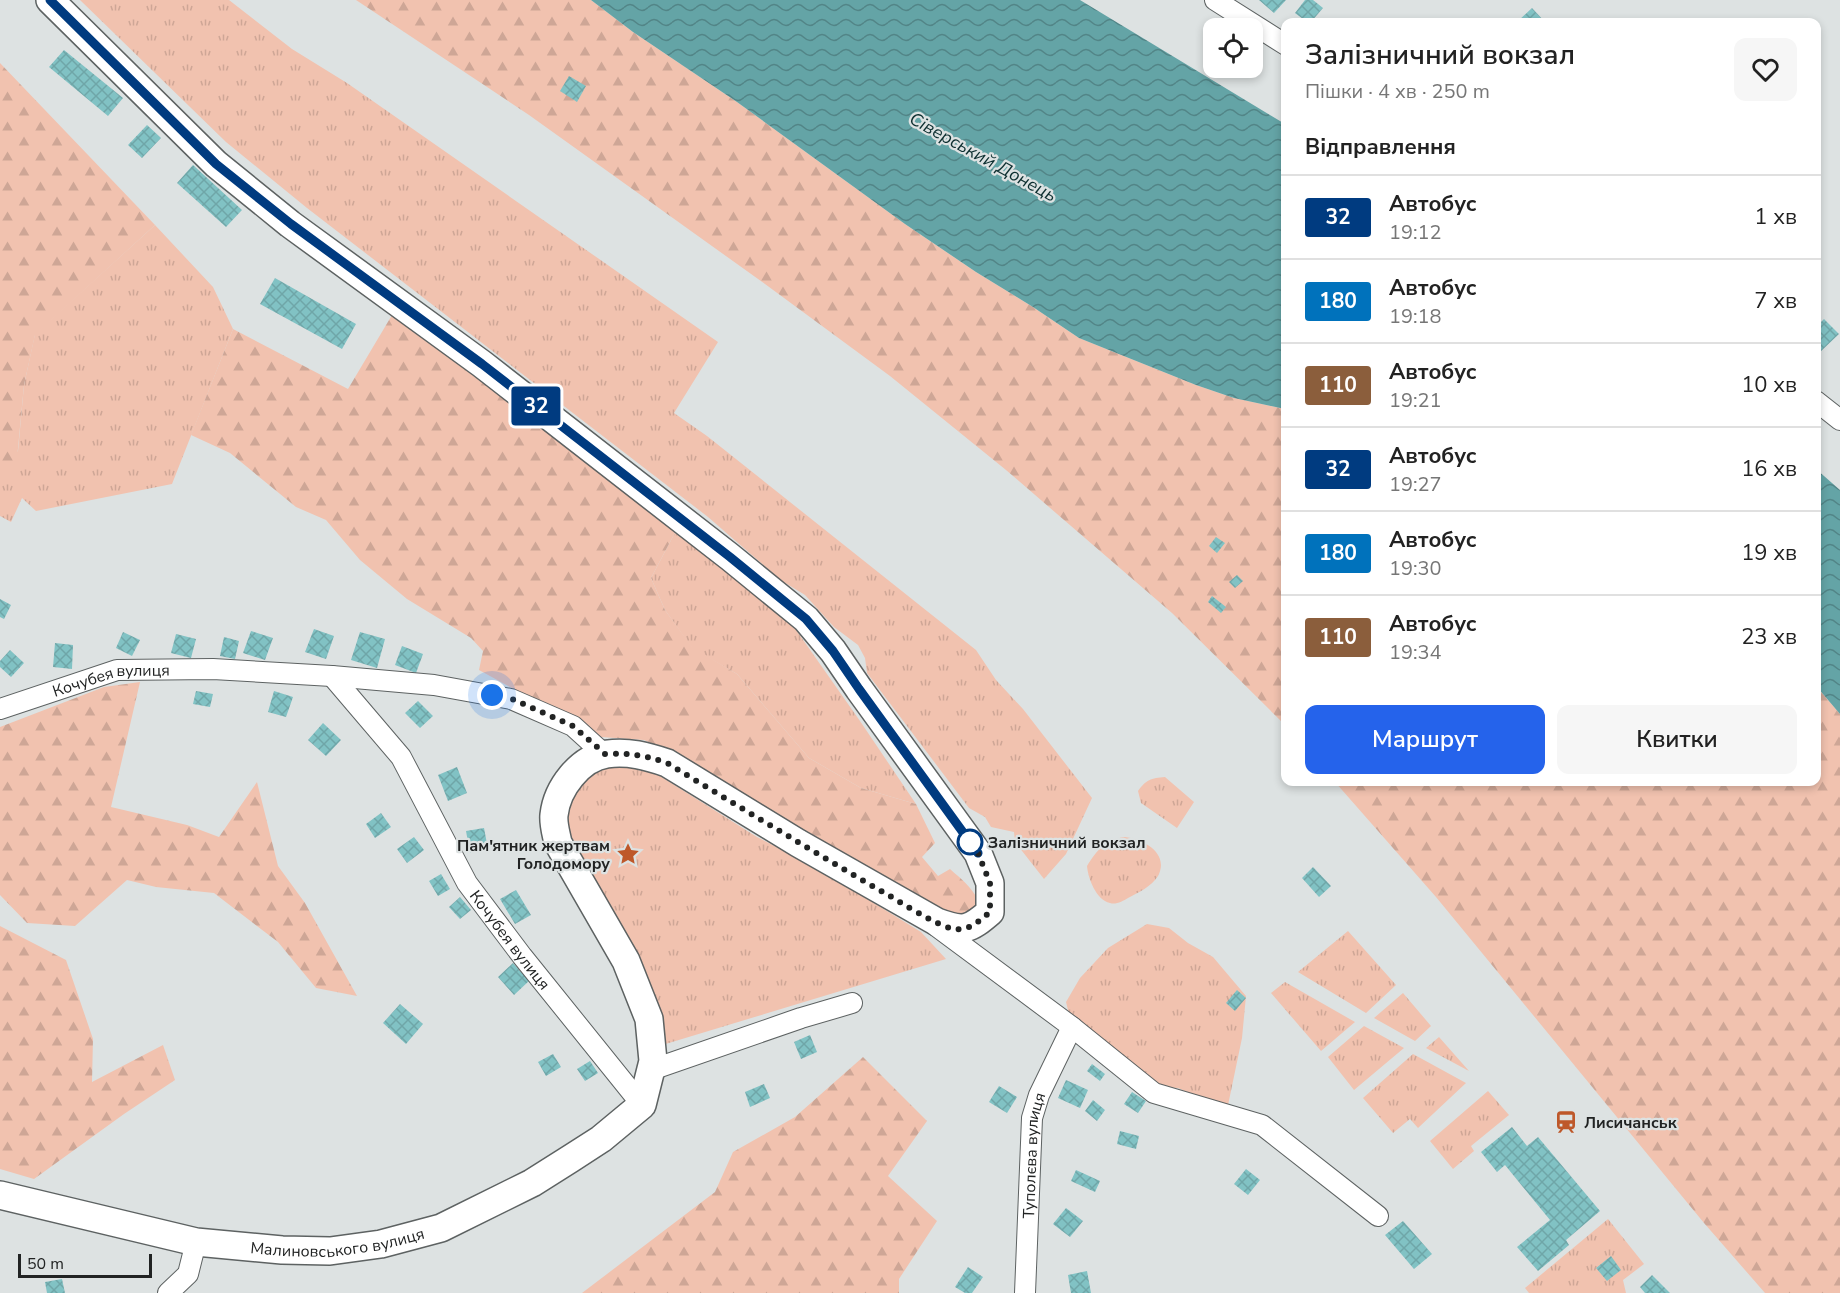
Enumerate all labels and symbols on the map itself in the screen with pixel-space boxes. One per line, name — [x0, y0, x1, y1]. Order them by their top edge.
water label: Сіверський Донець — [905, 107, 1061, 207]
line badge: 32 — [509, 386, 563, 426]
street label: Кочубея вулиця — [50, 659, 170, 703]
your location — [477, 680, 507, 710]
marker: Залізничний вокзал — [957, 829, 983, 855]
place label: Залізничний вокзал — [988, 832, 1146, 854]
place label: Пам'ятник жертвам Голодомору — [457, 835, 610, 875]
place icon: Пам'ятник жертвам Голодомору — [615, 841, 641, 867]
street label: Кочубея вулиця — [464, 886, 555, 995]
street label: Туполєва вулиця — [1018, 1090, 1051, 1219]
station icon: Лисичанськ — [1553, 1109, 1579, 1135]
place label: Лисичанськ — [1584, 1112, 1678, 1134]
street label: Малиновського вулиця — [249, 1223, 427, 1263]
scale bar — [18, 1251, 152, 1278]

